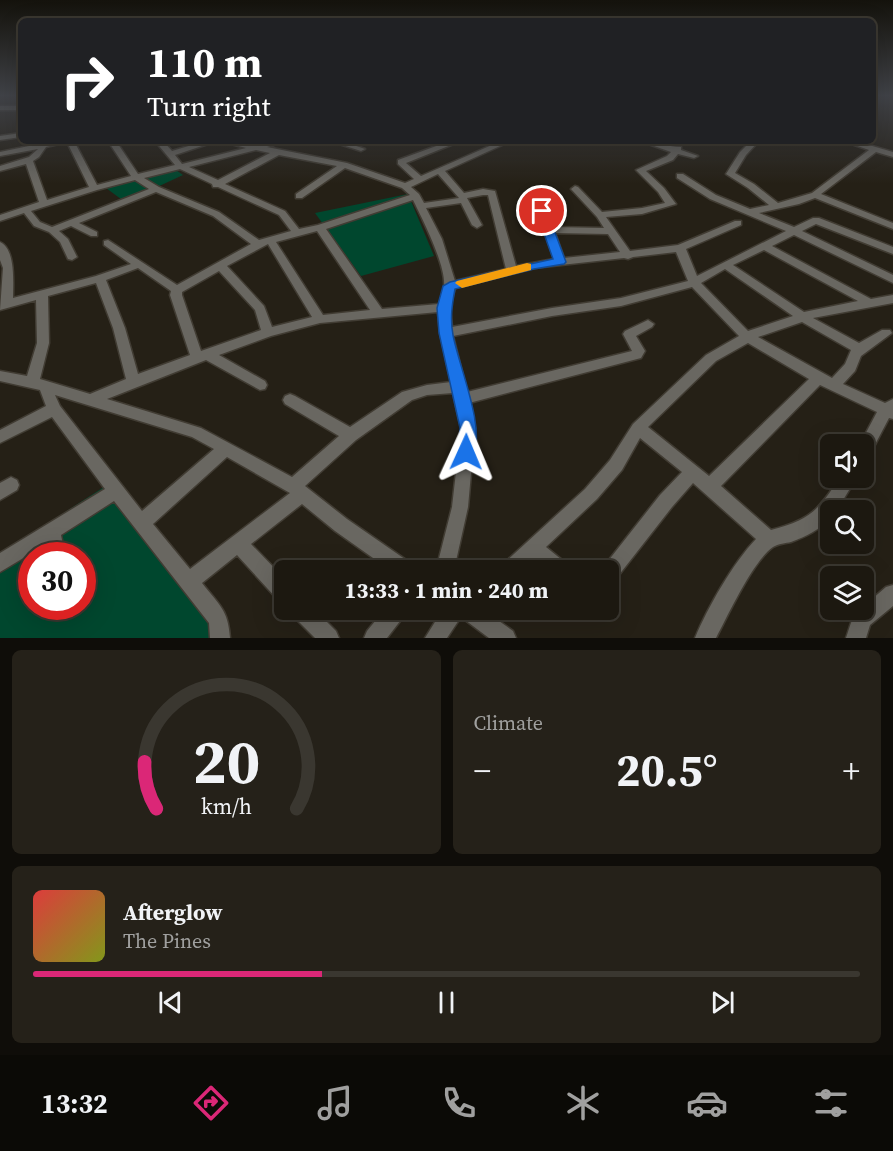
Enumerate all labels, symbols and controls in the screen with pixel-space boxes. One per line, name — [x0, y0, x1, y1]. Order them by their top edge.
text: 110 m — [147, 33, 262, 91]
icon: right — [48, 42, 126, 120]
text: Turn right — [147, 88, 271, 125]
pin — [516, 185, 567, 236]
icon: arrive — [525, 194, 558, 227]
position arrow — [434, 420, 498, 484]
map controls — [820, 434, 874, 620]
button: sound — [820, 434, 874, 488]
button: search — [820, 500, 874, 554]
speed limit sign: 30 — [18, 542, 96, 620]
button: layers — [820, 566, 874, 620]
text: 13:33 · 1 min · 240 m — [345, 575, 548, 605]
text: Climate — [474, 709, 543, 737]
text: 20 — [192, 718, 260, 804]
text: 20.5° — [616, 739, 717, 801]
text: − — [474, 748, 491, 793]
text: + — [843, 748, 860, 793]
text: km/h — [201, 792, 252, 821]
text: Afterglow — [123, 897, 223, 927]
text: The Pines — [123, 927, 211, 955]
icon: previous — [154, 986, 187, 1019]
icon: pause — [430, 986, 463, 1019]
icon: next — [706, 986, 739, 1019]
icon: directions — [190, 1082, 232, 1124]
icon: music — [314, 1082, 356, 1124]
icon: phone — [438, 1082, 480, 1124]
icon: climate — [562, 1082, 604, 1124]
icon: car — [686, 1082, 728, 1124]
icon: filters — [810, 1082, 852, 1124]
text: 13:32 — [41, 1085, 108, 1122]

